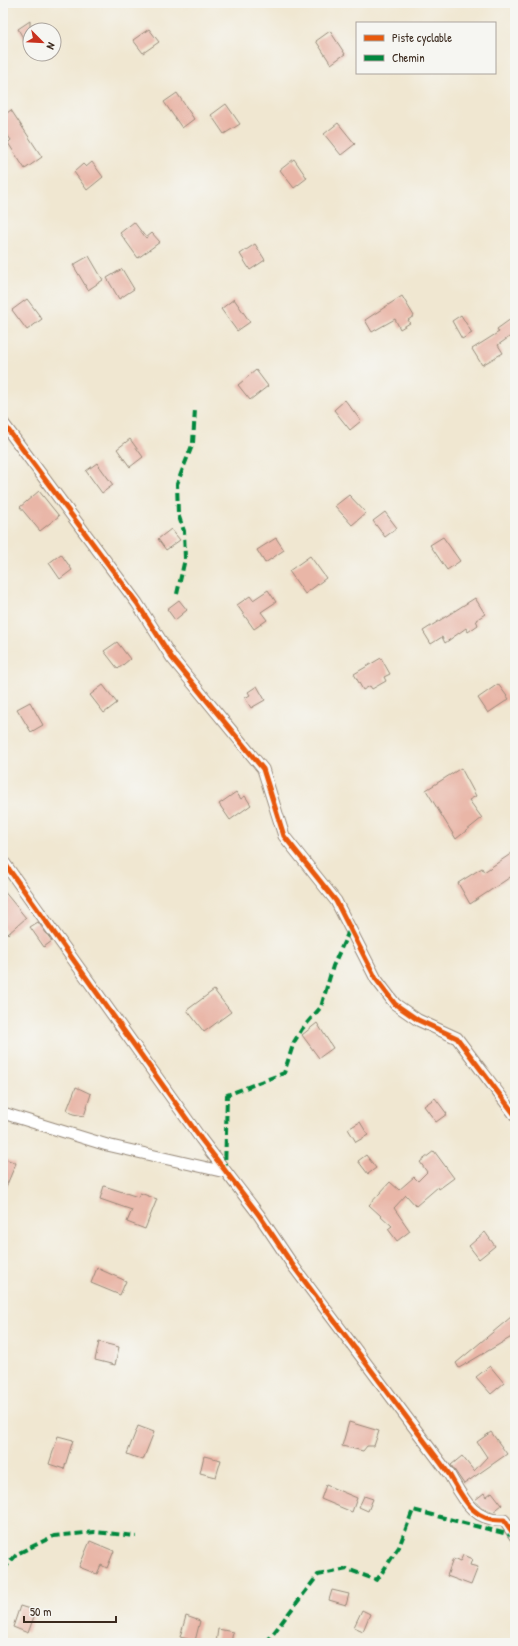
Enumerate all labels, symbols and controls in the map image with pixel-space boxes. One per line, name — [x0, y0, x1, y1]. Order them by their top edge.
north arrow — [22, 22, 62, 62]
legend — [356, 22, 496, 74]
text: Piste cyclable — [392, 29, 452, 46]
text: N — [43, 41, 59, 52]
text: Chemin — [392, 49, 425, 66]
scale bar — [24, 1598, 116, 1624]
text: 50 m — [30, 1603, 51, 1620]

